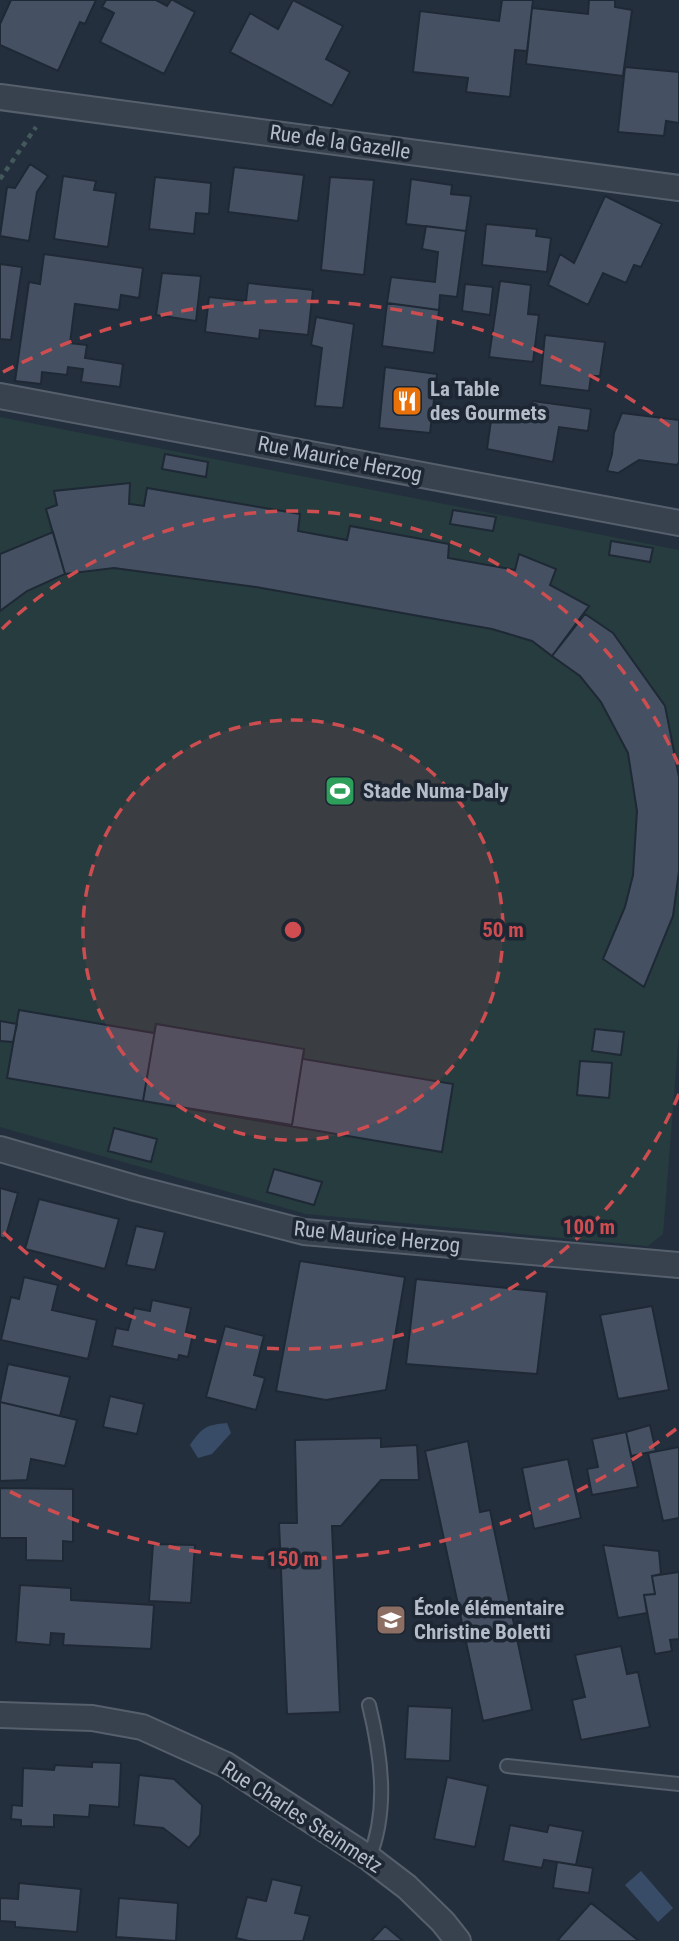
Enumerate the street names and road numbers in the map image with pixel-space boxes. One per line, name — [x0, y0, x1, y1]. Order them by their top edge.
street label: Rue de la Gazelle — [268, 120, 412, 164]
street label: Rue Maurice Herzog — [256, 431, 424, 487]
street label: Rue Maurice Herzog — [293, 1216, 461, 1258]
street label: Rue Charles Steinmetz — [217, 1756, 387, 1878]

